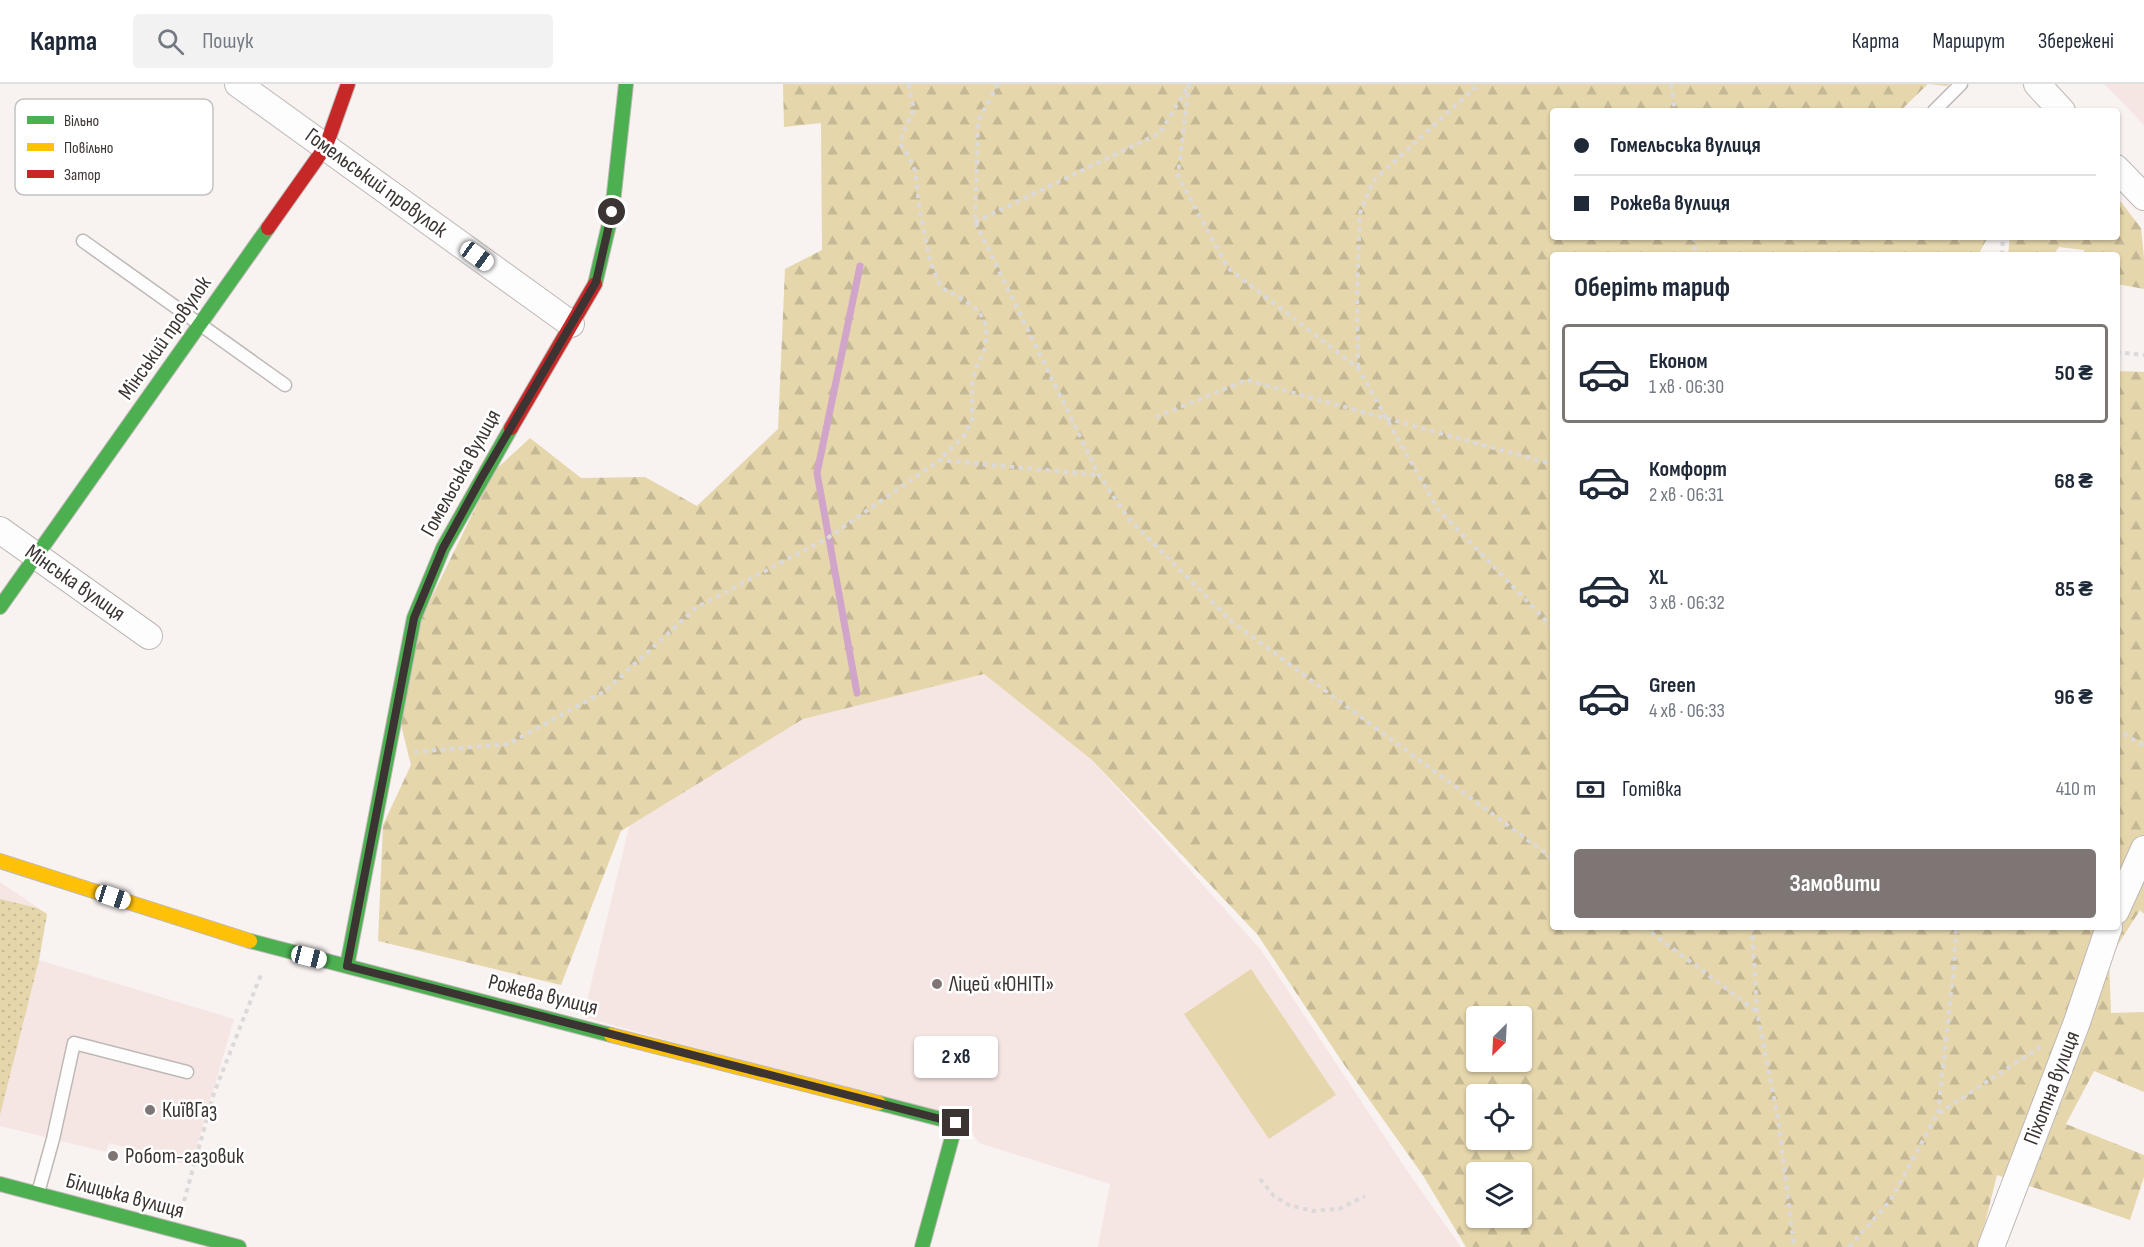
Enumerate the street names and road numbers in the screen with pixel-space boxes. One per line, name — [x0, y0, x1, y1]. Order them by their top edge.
street label: Гомельський провулок — [300, 122, 453, 244]
street label: Мінський провулок — [113, 271, 218, 405]
street label: Гомельська вулиця — [415, 405, 507, 541]
street label: Мінська вулиця — [20, 539, 130, 627]
street label: Рожева вулиця — [485, 968, 601, 1022]
street label: Піхотна вулиця — [2018, 1027, 2086, 1149]
street label: Білицька вулиця — [63, 1167, 187, 1225]

